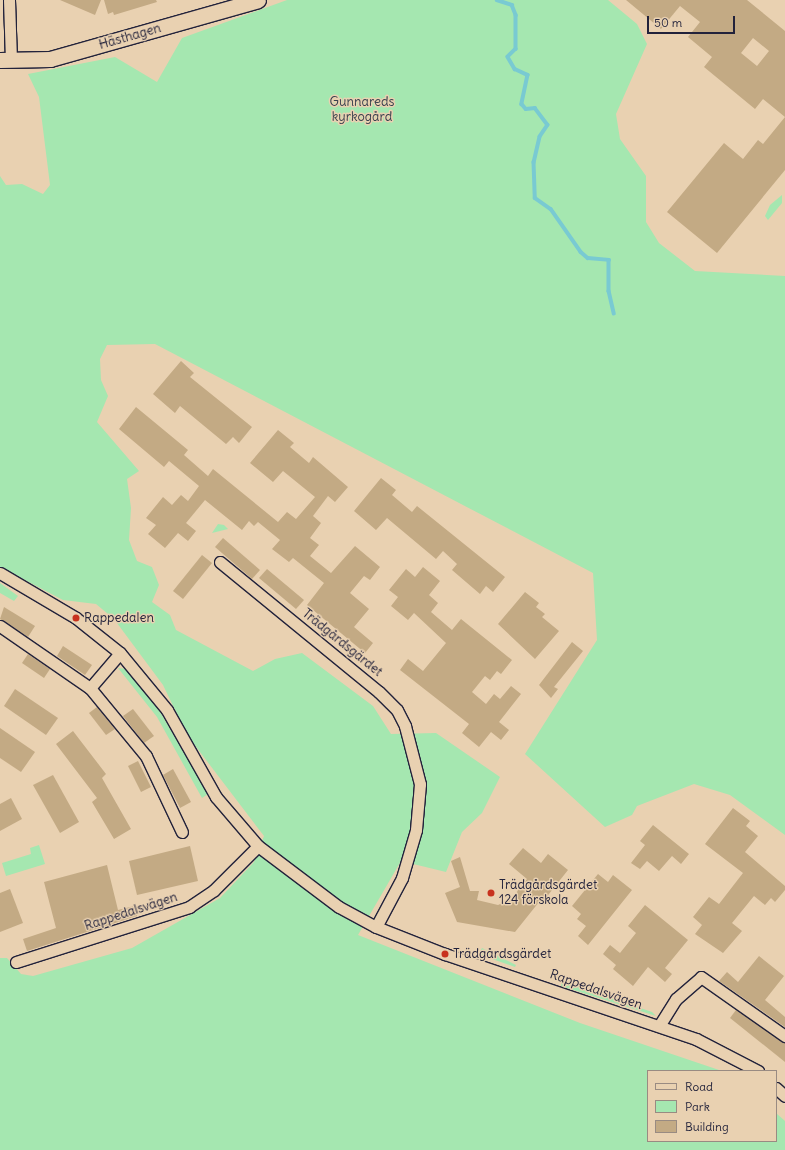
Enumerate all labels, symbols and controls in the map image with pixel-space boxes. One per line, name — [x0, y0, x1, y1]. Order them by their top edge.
scale bar — [649, 8, 737, 34]
text: 50 m — [654, 15, 682, 30]
street label: Hästhagen — [97, 21, 163, 53]
park label: Gunnareds kyrkogård — [330, 95, 394, 126]
street label: Trädgårdsgärdet — [299, 606, 385, 680]
place label: Rappedalen — [84, 610, 154, 626]
marker: Rappedalen — [71, 613, 81, 623]
place label: Trädgårdsgärdet 124 förskola — [499, 878, 597, 909]
marker: Trädgårdsgärdet 124 förskola — [486, 888, 496, 898]
street label: Rappedalsvägen — [83, 890, 179, 934]
place label: Trädgårdsgärdet — [453, 946, 551, 962]
marker: Trädgårdsgärdet — [440, 949, 450, 959]
street label: Rappedalsvägen — [548, 967, 644, 1013]
legend — [647, 1070, 777, 1142]
text: Road — [685, 1079, 713, 1094]
text: Park — [685, 1099, 710, 1114]
text: Building — [685, 1119, 729, 1134]

